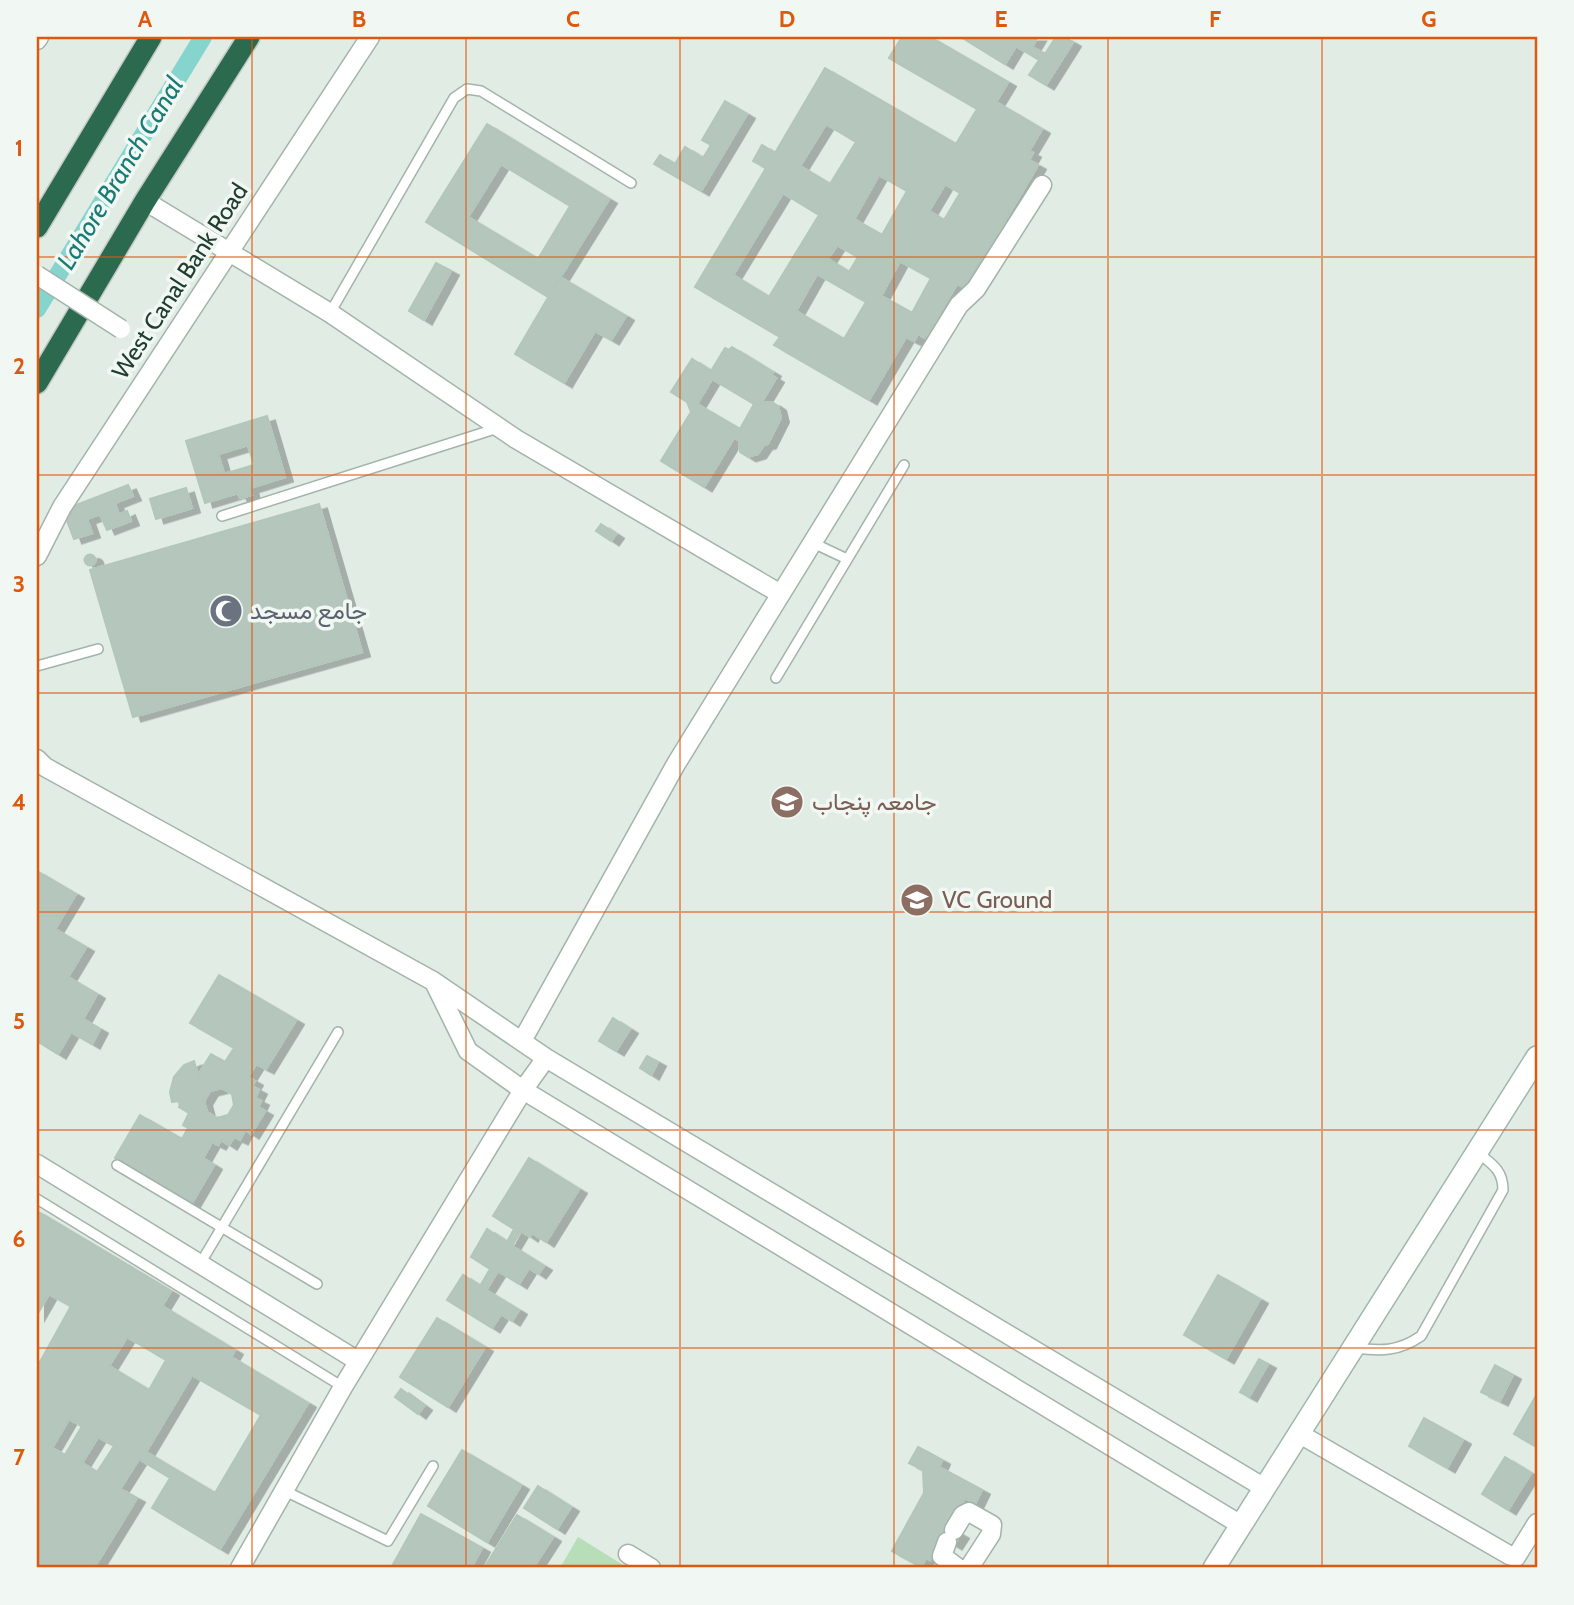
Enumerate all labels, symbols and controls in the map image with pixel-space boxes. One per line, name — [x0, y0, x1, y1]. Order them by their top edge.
text: A — [138, 5, 153, 33]
text: B — [352, 5, 366, 33]
text: C — [566, 5, 580, 33]
text: D — [779, 5, 795, 33]
text: E — [994, 5, 1008, 33]
text: F — [1209, 5, 1221, 33]
text: G — [1421, 5, 1437, 33]
water label: Lahore Branch Canal — [50, 71, 190, 275]
text: 1 — [15, 134, 23, 162]
street label: West Canal Bank Road — [106, 178, 254, 384]
text: 2 — [13, 352, 25, 380]
text: 3 — [13, 570, 25, 598]
mosque icon: جامع مسجد — [207, 592, 245, 630]
place label: جامع مسجد — [250, 596, 367, 628]
school or university icon: جامعہ پنجاب — [768, 783, 806, 821]
place label: جامعہ پنجاب — [812, 787, 937, 818]
text: 4 — [12, 788, 26, 816]
school or university icon: VC Ground — [898, 881, 936, 919]
place label: VC Ground — [942, 885, 1052, 914]
text: 5 — [13, 1007, 25, 1035]
text: 6 — [13, 1225, 25, 1253]
text: 7 — [13, 1443, 25, 1471]

